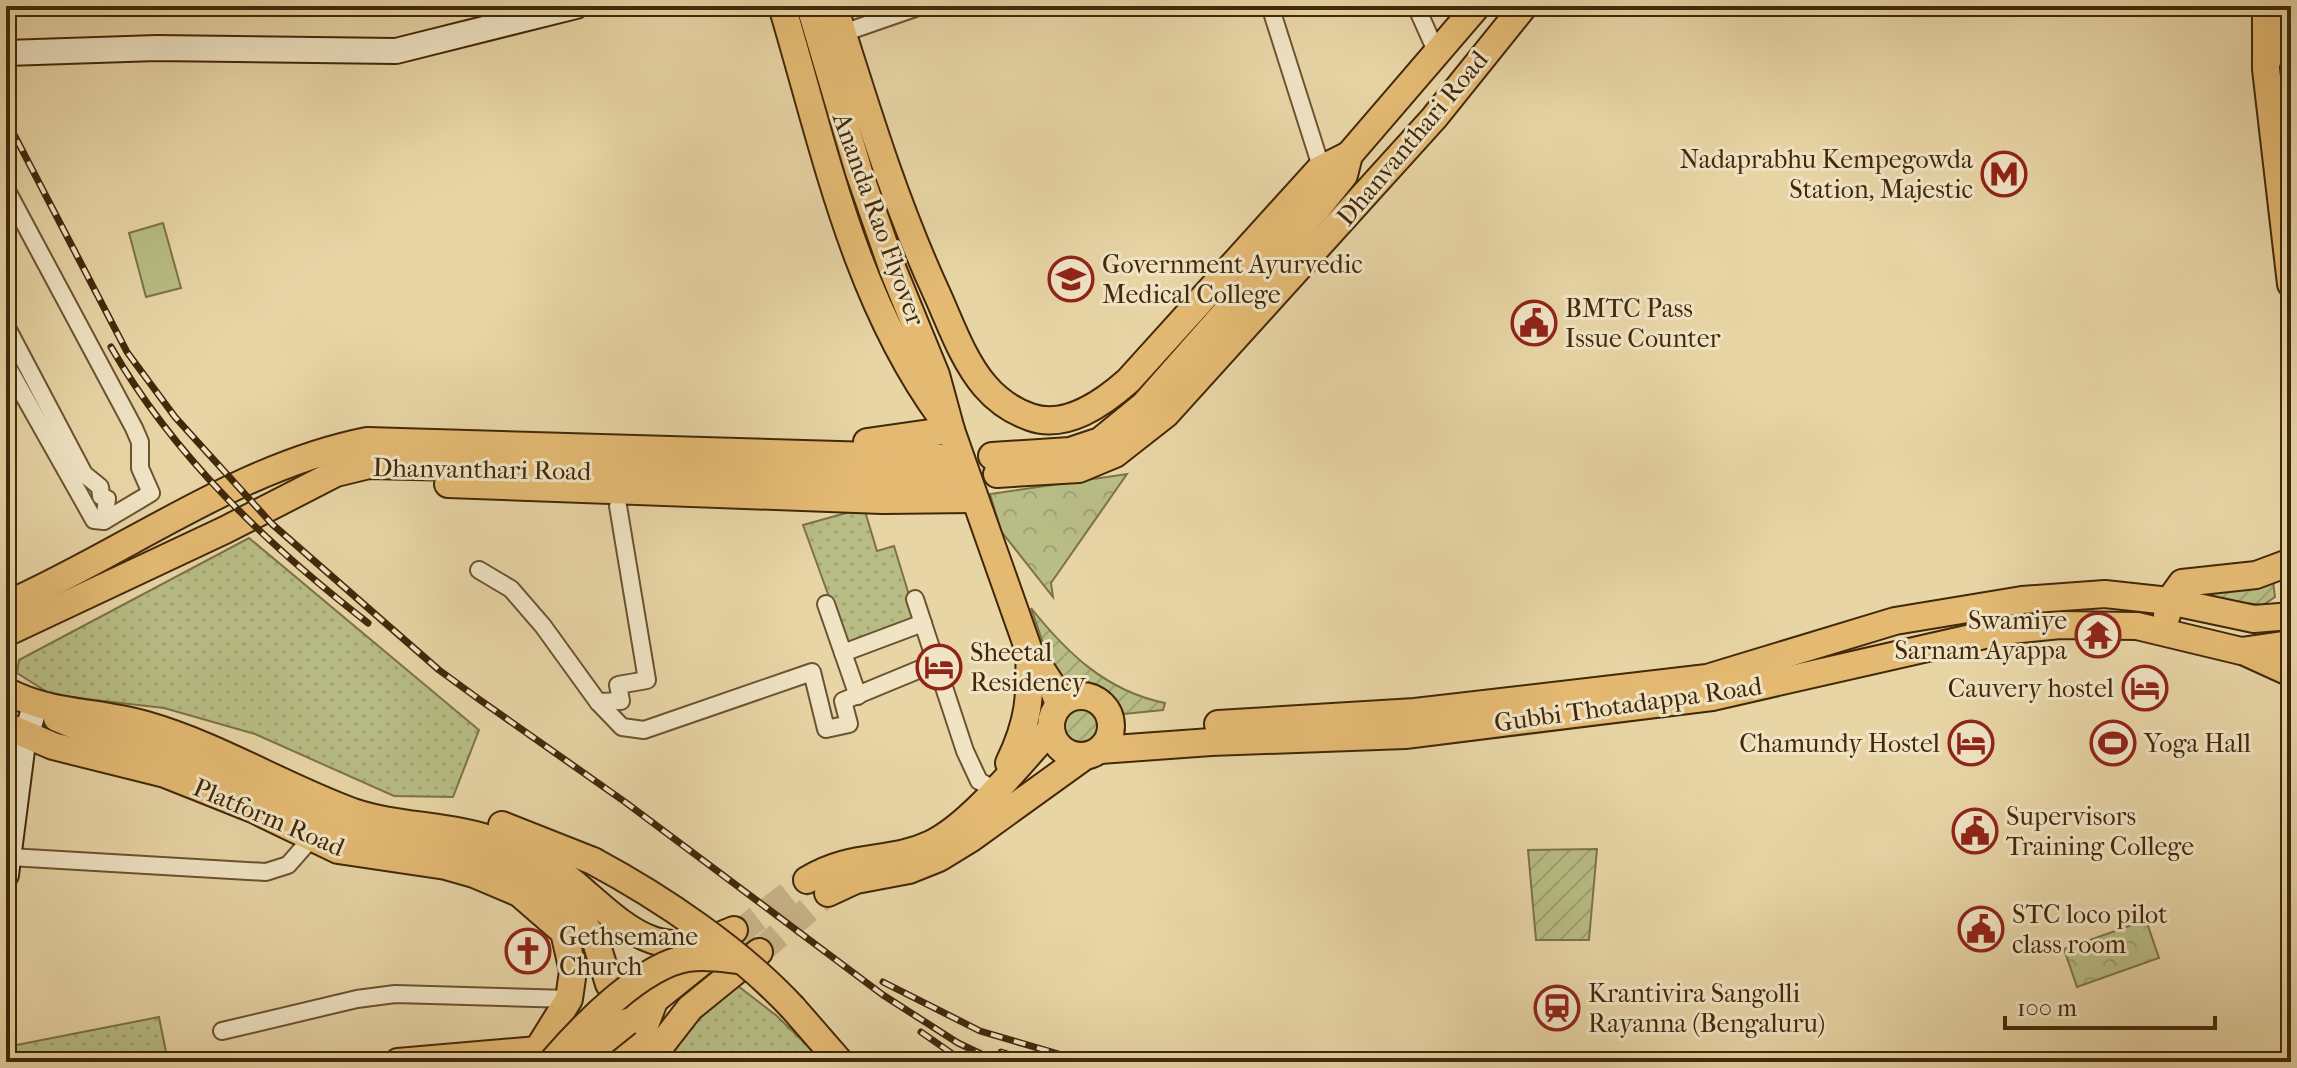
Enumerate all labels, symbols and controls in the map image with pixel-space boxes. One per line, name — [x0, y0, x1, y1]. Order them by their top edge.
street label: Dhanvanthari Road — [1330, 44, 1495, 232]
street label: Ananda Rao Flyover — [825, 108, 931, 330]
place label: Nadaprabhu Kempegowda Station, Majestic — [1679, 144, 1974, 205]
metro station icon: Nadaprabhu Kempegowda Station, Majestic — [1980, 150, 2028, 198]
place label: Government Ayurvedic Medical College — [1102, 249, 1363, 310]
school or university icon: Government Ayurvedic Medical College — [1047, 255, 1095, 303]
place label: BMTC Pass Issue Counter — [1565, 293, 1721, 354]
public building icon: BMTC Pass Issue Counter — [1510, 299, 1558, 347]
street label: Dhanvanthari Road — [372, 452, 593, 487]
place label: Swamiye Sarnam Ayappa — [1895, 605, 2068, 666]
temple icon: Swamiye Sarnam Ayappa — [2074, 611, 2122, 659]
place label: Sheetal Residency — [970, 637, 1087, 698]
hotel icon: Sheetal Residency — [915, 643, 963, 691]
hotel icon: Cauvery hostel — [2121, 664, 2169, 712]
street label: Gubbi Thotadappa Road — [1492, 670, 1765, 739]
place label: Cauvery hostel — [1948, 673, 2114, 704]
hotel icon: Chamundy Hostel — [1947, 719, 1995, 767]
sports icon: Yoga Hall — [2089, 719, 2137, 767]
place label: Chamundy Hostel — [1739, 728, 1940, 759]
place label: Yoga Hall — [2143, 728, 2251, 759]
street label: Platform Road — [188, 772, 350, 864]
place label: Supervisors Training College — [2006, 801, 2194, 862]
public building icon: Supervisors Training College — [1951, 807, 1999, 855]
place label: STC loco pilot class room — [2012, 899, 2168, 960]
public building icon: STC loco pilot class room — [1957, 905, 2005, 953]
place label: Gethsemane Church — [559, 921, 698, 982]
church icon: Gethsemane Church — [504, 927, 552, 975]
place label: Krantivira Sangolli Rayanna (Bengaluru) — [1588, 978, 1825, 1039]
scale bar — [2005, 980, 2215, 1030]
station icon: Krantivira Sangolli Rayanna (Bengaluru) — [1533, 984, 1581, 1032]
text: 100 m — [2017, 994, 2077, 1022]

